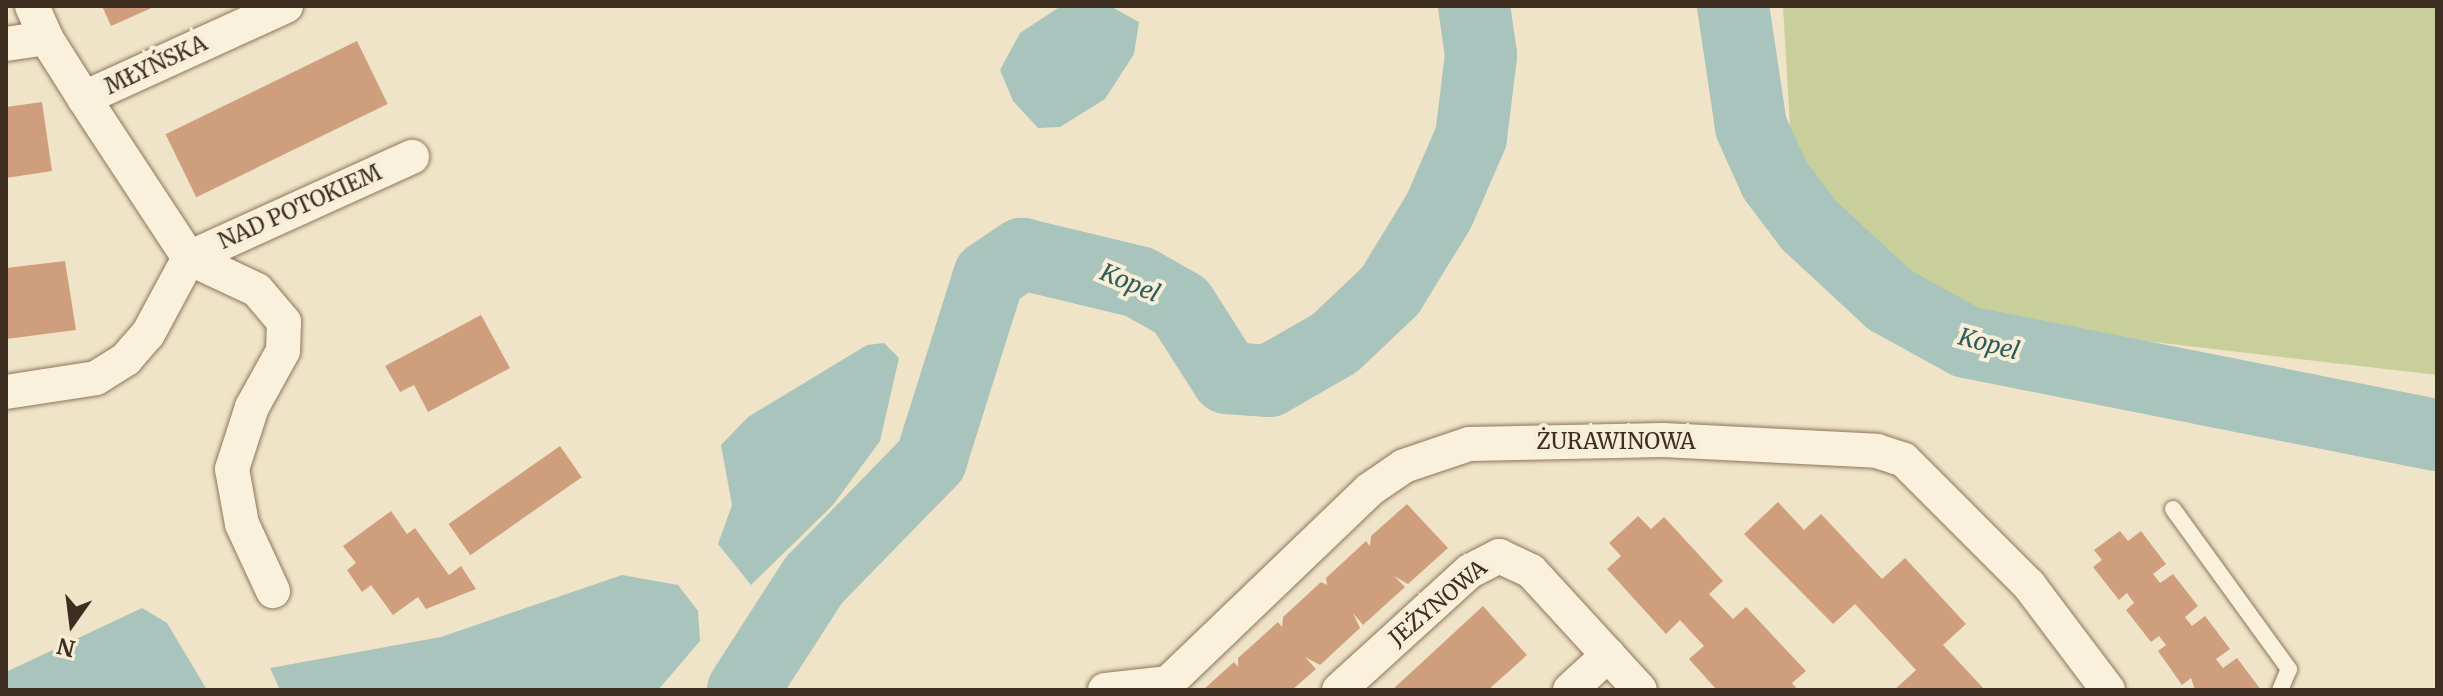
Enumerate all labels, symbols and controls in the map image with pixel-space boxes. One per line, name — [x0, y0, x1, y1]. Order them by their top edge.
street label: MŁYŃSKA — [101, 30, 211, 100]
street label: NAD POTOKIEM — [214, 159, 386, 255]
water label: Kopel — [1096, 258, 1164, 308]
water label: Kopel — [1955, 322, 2023, 366]
street label: ŻURAWINOWA — [1537, 429, 1695, 455]
street label: JEŻYNOWA — [1384, 555, 1492, 651]
north arrow — [32, 584, 112, 664]
text: N — [54, 632, 78, 663]

